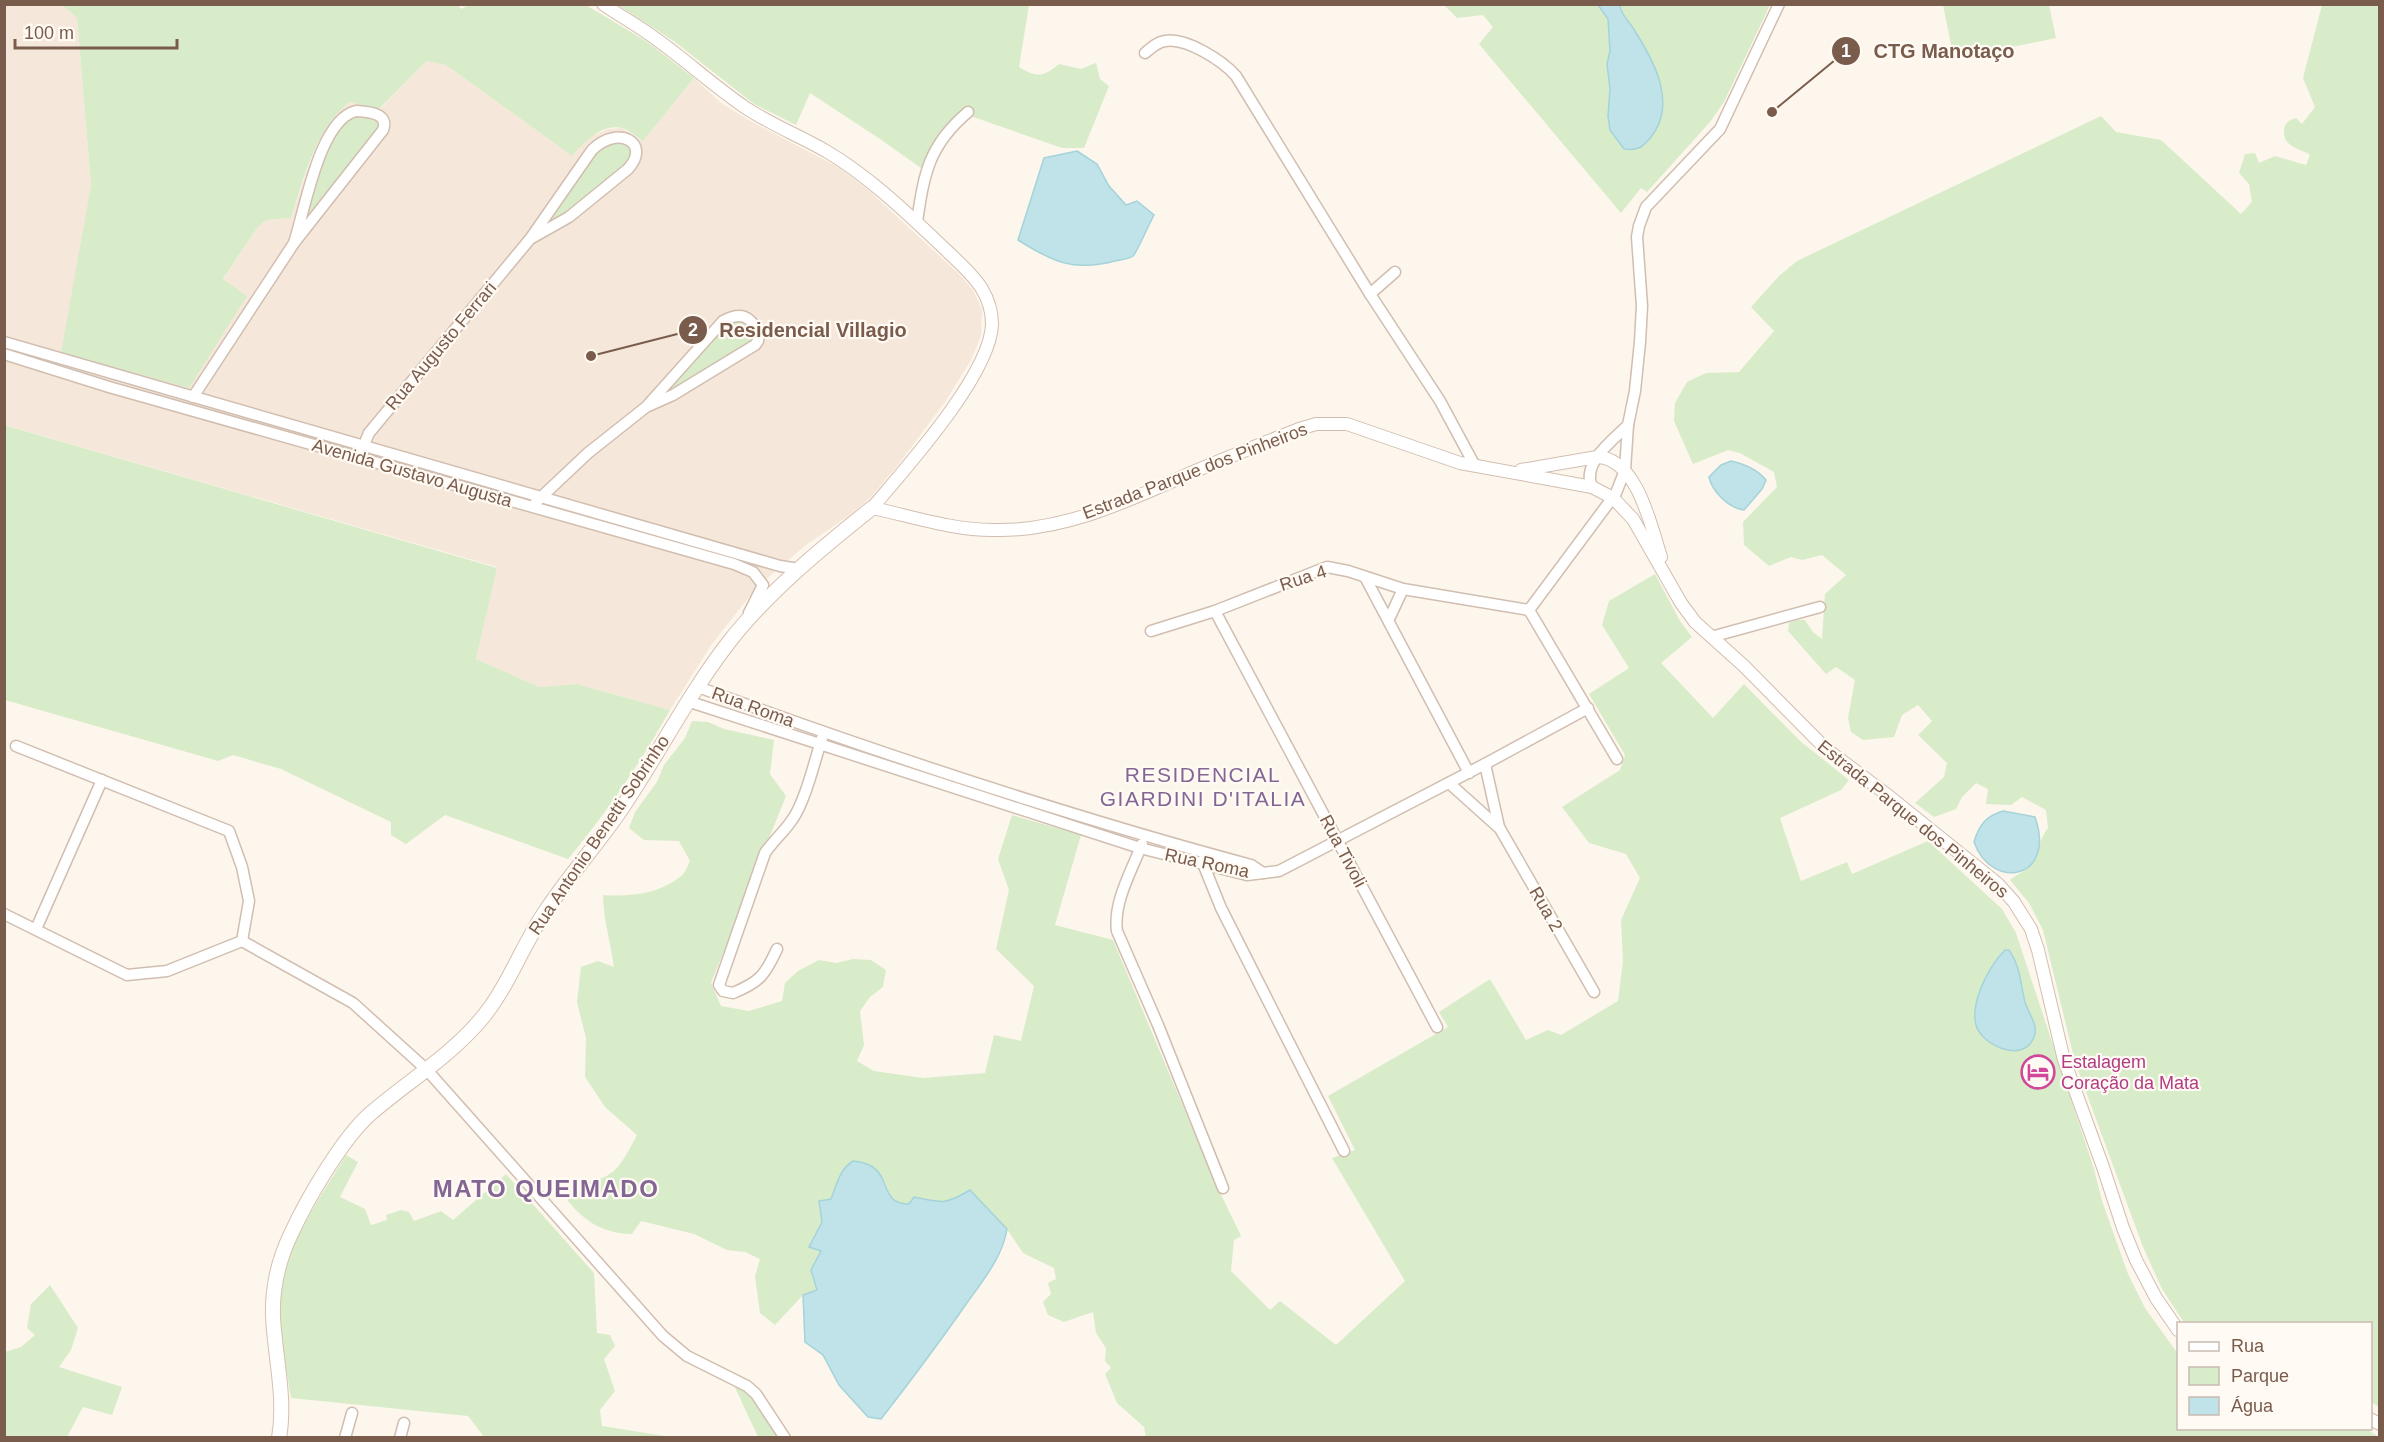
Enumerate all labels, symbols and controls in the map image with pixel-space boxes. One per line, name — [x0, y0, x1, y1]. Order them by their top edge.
scale bar — [15, 12, 177, 50]
text: 100 m — [24, 23, 74, 43]
callout: CTG Manotaço — [1831, 32, 2026, 70]
text: CTG Manotaço — [1873, 40, 2015, 62]
text: 1 — [1841, 41, 1851, 61]
street label: Rua Augusto Ferrari — [382, 278, 500, 414]
callout: Residencial Villagio — [678, 311, 919, 349]
text: Residencial Villagio — [719, 319, 907, 341]
text: 2 — [688, 320, 698, 340]
street label: Estrada Parque dos Pinheiros — [1080, 419, 1310, 523]
street label: Avenida Gustavo Augusta — [310, 435, 515, 511]
street label: Rua 4 — [1277, 561, 1329, 595]
street label: Rua Roma — [709, 683, 798, 731]
street label: Rua Antonio Benetti Sobrinho — [525, 732, 673, 938]
street label: Estrada Parque dos Pinheiros — [1814, 736, 2012, 902]
district label: RESIDENCIAL GIARDINI D'ITALIA — [1100, 763, 1306, 810]
street label: Rua Tivoli — [1316, 811, 1370, 891]
street label: Rua Roma — [1163, 844, 1252, 882]
street label: Rua 2 — [1525, 883, 1567, 935]
place label: Estalagem Coração da Mata — [2061, 1052, 2200, 1093]
hotel icon: Estalagem Coração da Mata — [2020, 1054, 2056, 1090]
district label: MATO QUEIMADO — [433, 1175, 659, 1202]
legend — [2177, 1322, 2372, 1430]
text: Rua — [2231, 1336, 2265, 1356]
text: Parque — [2231, 1366, 2289, 1386]
text: Água — [2231, 1396, 2274, 1416]

